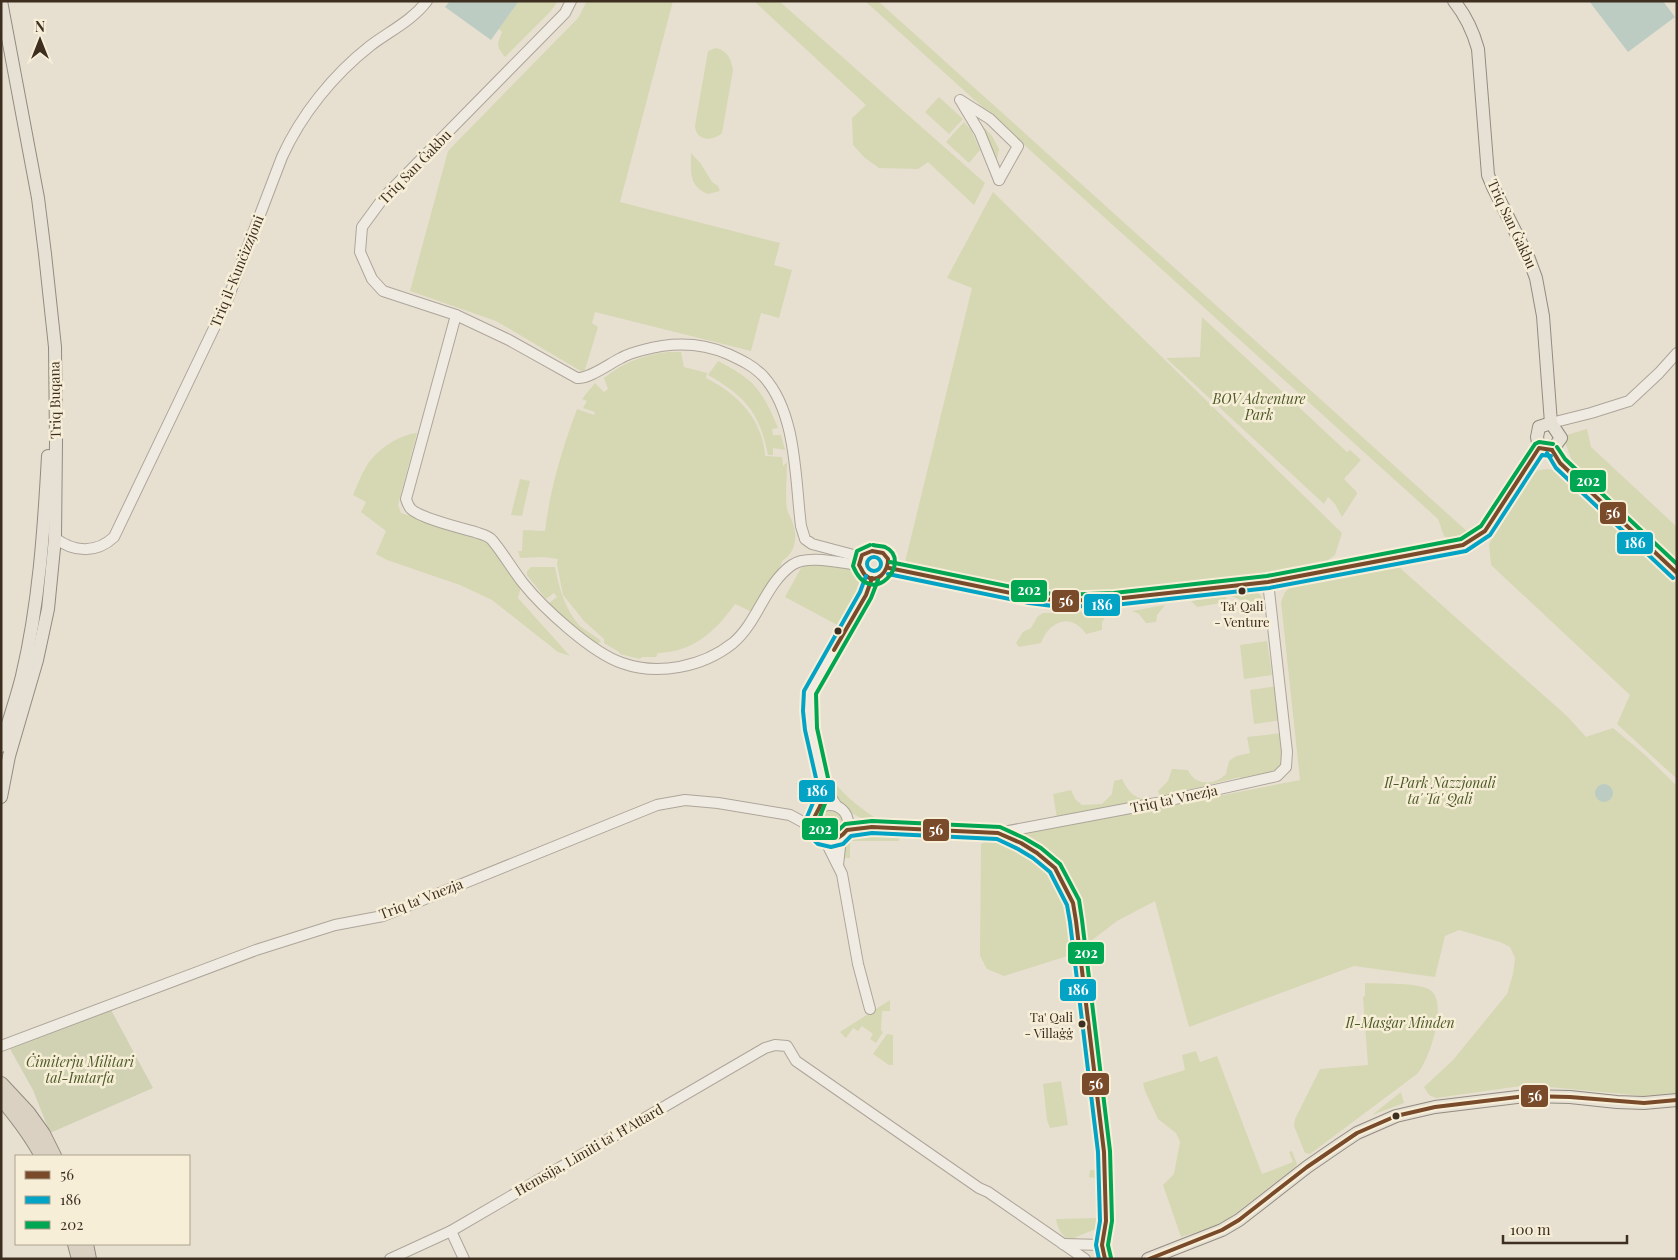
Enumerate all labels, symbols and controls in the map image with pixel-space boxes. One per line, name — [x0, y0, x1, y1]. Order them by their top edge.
north arrow — [15, 15, 65, 65]
text: N — [35, 17, 45, 36]
street label: Triq San Ġakbu — [374, 125, 455, 208]
street label: Triq San Ġakbu — [1483, 176, 1542, 272]
street label: Triq il-Kunċizzjoni — [205, 212, 268, 330]
street label: Triq Buqana — [44, 361, 65, 439]
park label: BOV Adventure Park — [1211, 389, 1306, 424]
line badge: 202 — [1569, 469, 1607, 493]
text: 202 — [1576, 471, 1600, 490]
line badge: 56 — [1599, 501, 1627, 525]
text: 56 — [1606, 503, 1620, 522]
line badge: 186 — [1616, 531, 1654, 555]
text: 186 — [1624, 533, 1646, 552]
line badge: 202 — [1010, 579, 1048, 603]
text: 202 — [1017, 580, 1041, 599]
marker: Ta' Qali - Venture — [1237, 586, 1247, 596]
line badge: 56 — [1051, 589, 1080, 613]
text: 56 — [1059, 591, 1073, 610]
line badge: 186 — [1083, 593, 1121, 617]
text: 186 — [1091, 595, 1113, 614]
place label: Ta' Qali - Venture — [1214, 597, 1270, 630]
unlabelled marker — [833, 626, 843, 636]
park label: Il-Park Nazzjonali ta' Ta' Qali — [1383, 773, 1497, 808]
line badge: 186 — [798, 779, 836, 803]
street label: Triq ta' Vnezja — [1129, 780, 1219, 817]
text: 186 — [806, 781, 828, 800]
line badge: 202 — [801, 817, 839, 841]
line badge: 56 — [922, 818, 950, 842]
text: 202 — [808, 819, 832, 838]
text: 56 — [929, 820, 943, 839]
street label: Triq ta' Vnezja — [376, 874, 466, 923]
line badge: 202 — [1067, 941, 1105, 965]
text: 202 — [1074, 943, 1098, 962]
line badge: 186 — [1059, 978, 1097, 1002]
text: 186 — [1067, 980, 1089, 999]
place label: Ta' Qali - Villaġġ — [1024, 1008, 1073, 1041]
park label: Il-Masġar Minden — [1344, 1013, 1455, 1032]
marker: Ta' Qali - Villaġġ — [1077, 1019, 1087, 1029]
park label: Ċimiterju Militari tal-Imtarfa — [26, 1052, 135, 1087]
line badge: 56 — [1081, 1072, 1110, 1096]
text: 56 — [1089, 1074, 1103, 1093]
line badge: 56 — [1520, 1084, 1549, 1108]
text: 56 — [1528, 1086, 1542, 1105]
street label: Ħemsija, Limiti ta' Ħ'Attard — [511, 1099, 666, 1200]
unlabelled marker — [1391, 1111, 1401, 1121]
legend — [15, 1155, 190, 1245]
text: 56 — [60, 1164, 74, 1184]
text: 186 — [60, 1189, 81, 1209]
scale bar — [1503, 1212, 1627, 1244]
text: 202 — [60, 1214, 83, 1234]
text: 100 m — [1510, 1219, 1551, 1239]

